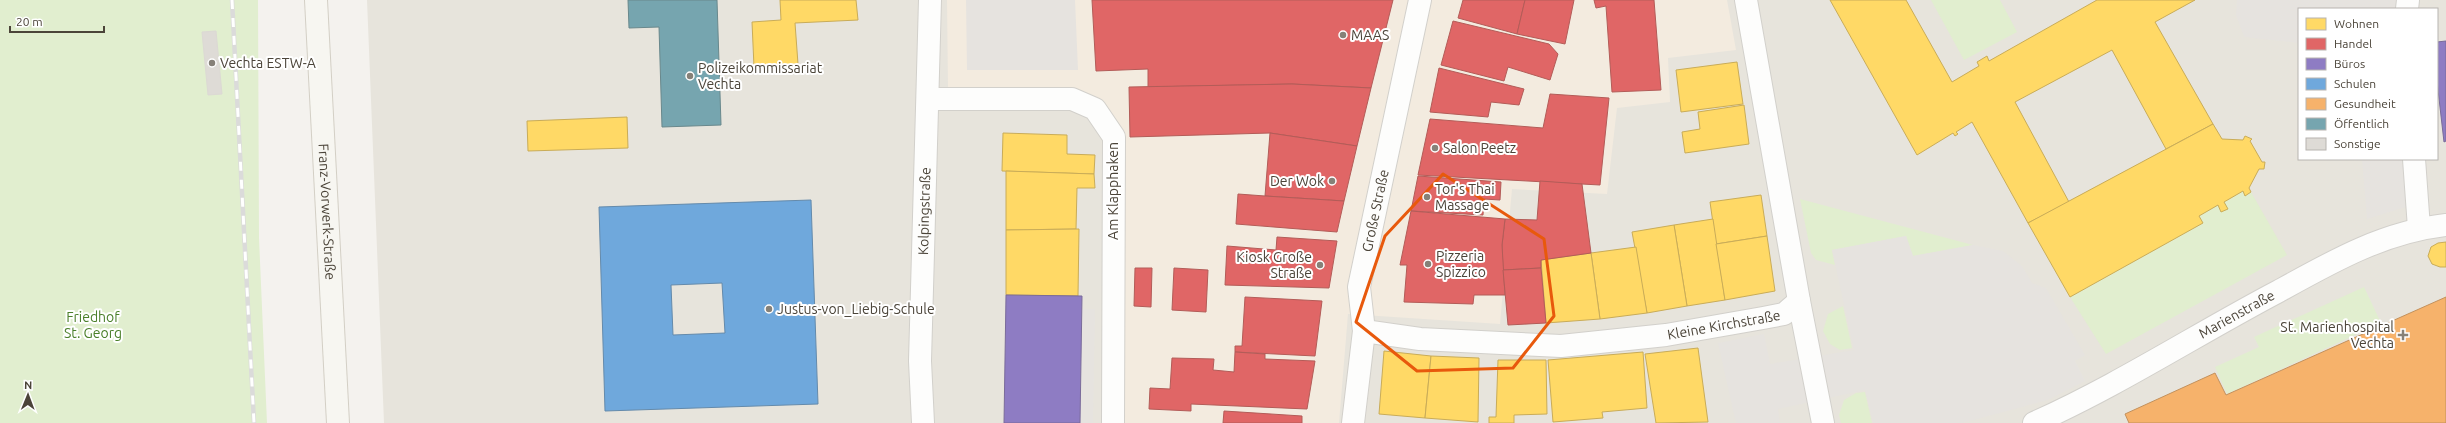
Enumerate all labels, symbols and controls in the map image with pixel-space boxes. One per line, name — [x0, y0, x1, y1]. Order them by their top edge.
scale bar — [10, 8, 104, 34]
legend — [2298, 8, 2438, 160]
text: 20 m — [16, 15, 43, 28]
text: Wohnen — [2334, 17, 2379, 30]
place label: MAAS — [1351, 27, 1389, 43]
marker: MAAS — [1338, 30, 1348, 40]
text: Handel — [2334, 37, 2372, 50]
place label: Vechta ESTW-A — [220, 55, 316, 71]
text: Büros — [2334, 57, 2365, 70]
marker: Vechta ESTW-A — [207, 58, 217, 68]
place label: Polizeikommissariat Vechta — [698, 60, 823, 92]
marker: Polizeikommissariat Vechta — [685, 71, 695, 81]
text: Schulen — [2334, 77, 2376, 90]
text: Gesundheit — [2334, 97, 2396, 110]
text: Öffentlich — [2334, 117, 2389, 130]
text: Sonstige — [2334, 137, 2381, 150]
place label: Salon Peetz — [1443, 140, 1516, 156]
street label: Am Klapphaken — [1105, 142, 1121, 240]
street label: Franz-Vorwerk-Straße — [315, 143, 339, 280]
marker: Salon Peetz — [1430, 143, 1440, 153]
street label: Kolpingstraße — [915, 167, 933, 255]
street label: Große Straße — [1359, 168, 1392, 253]
place label: Der Wok — [1270, 173, 1324, 189]
marker: Der Wok — [1327, 176, 1337, 186]
place label: Tor's Thai Massage — [1435, 181, 1495, 213]
marker: Tor's Thai Massage — [1422, 192, 1432, 202]
place label: Pizzeria Spizzico — [1436, 248, 1486, 280]
place label: Kiosk Große Straße — [1236, 249, 1312, 281]
marker: Pizzeria Spizzico — [1423, 259, 1433, 269]
marker: Kiosk Große Straße — [1315, 260, 1325, 270]
street label: Marienstraße — [2196, 287, 2277, 342]
place label: Justus-von_Liebig-Schule — [777, 301, 935, 317]
marker: Justus-von_Liebig-Schule — [764, 304, 774, 314]
street label: Kleine Kirchstraße — [1666, 307, 1782, 343]
park label: Friedhof St. Georg — [64, 309, 122, 341]
place label: St. Marienhospital Vechta — [2280, 319, 2394, 351]
marker: St. Marienhospital Vechta — [2397, 329, 2409, 341]
north arrow — [8, 375, 48, 415]
text: N — [24, 379, 32, 391]

